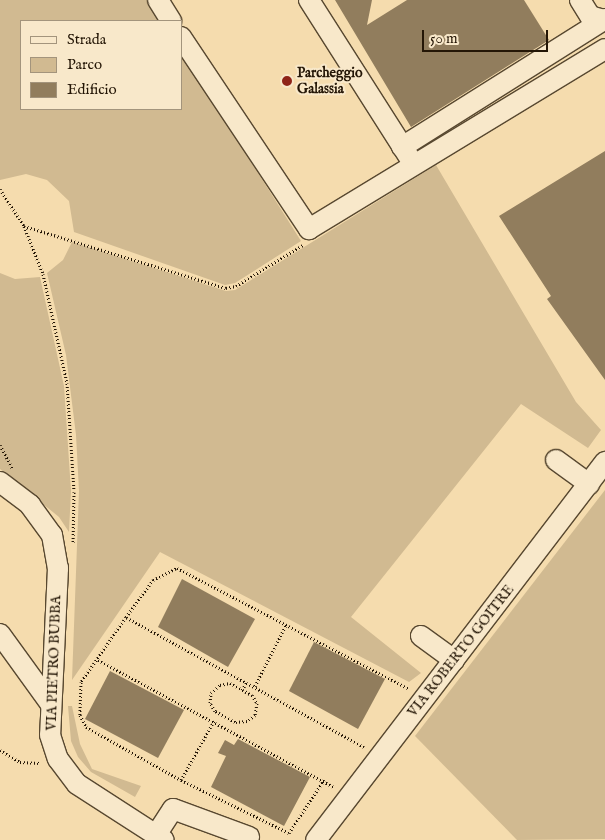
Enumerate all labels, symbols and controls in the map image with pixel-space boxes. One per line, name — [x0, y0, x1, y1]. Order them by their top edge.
legend — [20, 20, 182, 110]
scale bar — [425, 20, 551, 52]
text: 50 m — [430, 29, 458, 48]
text: Strada — [67, 30, 106, 49]
text: Parco — [67, 55, 102, 74]
place label: Parcheggio Galassia — [297, 65, 362, 98]
marker: Parcheggio Galassia — [281, 75, 293, 87]
text: Edificio — [67, 80, 117, 99]
street label: VIA ROBERTO GOITRE — [404, 582, 518, 720]
street label: VIA PIETRO BUBBA — [43, 595, 65, 731]

